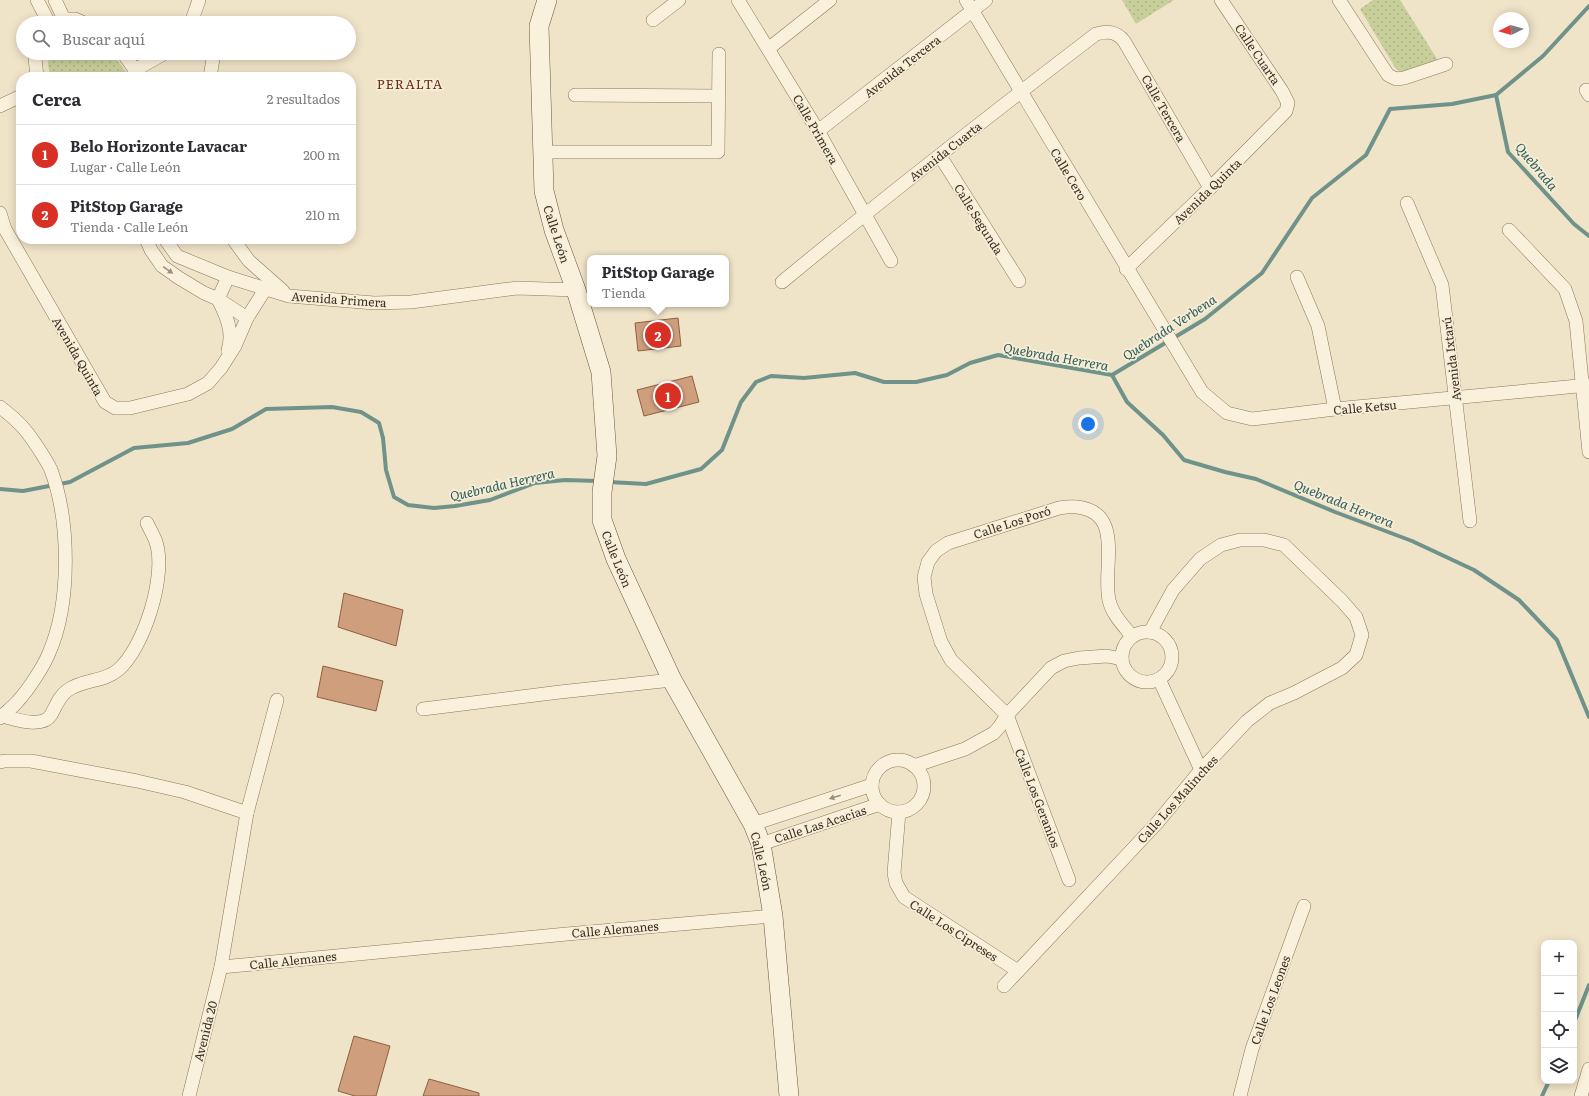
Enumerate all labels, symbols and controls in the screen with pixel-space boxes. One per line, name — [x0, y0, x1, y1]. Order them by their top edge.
north arrow — [1493, 12, 1529, 48]
search box — [16, 16, 356, 60]
street label: Calle Cuarta — [1231, 20, 1285, 89]
icon: search — [30, 27, 52, 49]
text: Buscar aquí — [62, 27, 145, 50]
street label: Avenida Tercera — [860, 30, 944, 102]
street label: Calle Tercera — [1137, 71, 1191, 145]
district label: PERALTA — [377, 74, 443, 93]
text: Cerca — [32, 86, 81, 111]
text: 2 resultados — [267, 89, 340, 108]
street label: Calle Primera — [789, 91, 844, 168]
street label: Avenida Cuarta — [905, 117, 986, 185]
text: Belo Horizonte Lavacar — [70, 134, 247, 157]
water label: Quebrada — [1511, 138, 1563, 195]
street label: Calle Cero — [1046, 144, 1092, 204]
text: 1 — [42, 145, 48, 164]
text: 200 m — [303, 145, 340, 164]
street label: Avenida Quinta — [1169, 153, 1245, 228]
text: Lugar · Calle León — [70, 157, 181, 176]
street label: Calle Segunda — [950, 180, 1008, 258]
text: PitStop Garage — [70, 194, 183, 217]
street label: Calle León — [539, 203, 575, 265]
text: 2 — [42, 205, 48, 224]
text: 210 m — [305, 205, 340, 224]
text: Tienda · Calle León — [70, 217, 188, 236]
popup — [587, 255, 729, 307]
text: PitStop Garage — [601, 260, 715, 283]
one-way arrow — [163, 266, 173, 274]
text: Tienda — [601, 283, 645, 302]
street label: Avenida Primera — [291, 287, 388, 311]
water label: Quebrada Verbena — [1118, 289, 1220, 365]
street label: Avenida Quinta — [48, 313, 108, 399]
street label: Avenida Ixtarú — [1437, 315, 1465, 402]
pin: 2 — [645, 320, 671, 350]
water label: Quebrada Herrera — [1002, 337, 1111, 375]
pin: 1 — [655, 381, 681, 411]
street label: Calle Ketsu — [1332, 395, 1398, 419]
your location — [1078, 414, 1098, 434]
water label: Quebrada Herrera — [448, 463, 557, 505]
water label: Quebrada Herrera — [1291, 474, 1397, 532]
street label: Calle Los Poró — [971, 501, 1053, 543]
street label: Calle León — [597, 528, 637, 590]
street label: Calle Los Geranios — [1011, 746, 1065, 851]
street label: Calle Los Malinches — [1133, 751, 1222, 847]
one-way arrow — [829, 794, 841, 800]
street label: Calle Las Acacias — [772, 800, 869, 847]
street label: Calle León — [746, 830, 778, 892]
street label: Calle Los Cipreses — [906, 895, 1002, 966]
street label: Calle Alemanes — [571, 916, 660, 942]
map controls — [1541, 940, 1577, 1084]
button: + — [1541, 940, 1577, 976]
street label: Calle Alemanes — [249, 946, 338, 974]
street label: Calle Los Leones — [1246, 952, 1295, 1047]
button: − — [1541, 976, 1577, 1012]
street label: Avenida 20 — [189, 999, 221, 1063]
button: locate — [1541, 1012, 1577, 1048]
button: layers — [1541, 1048, 1577, 1084]

